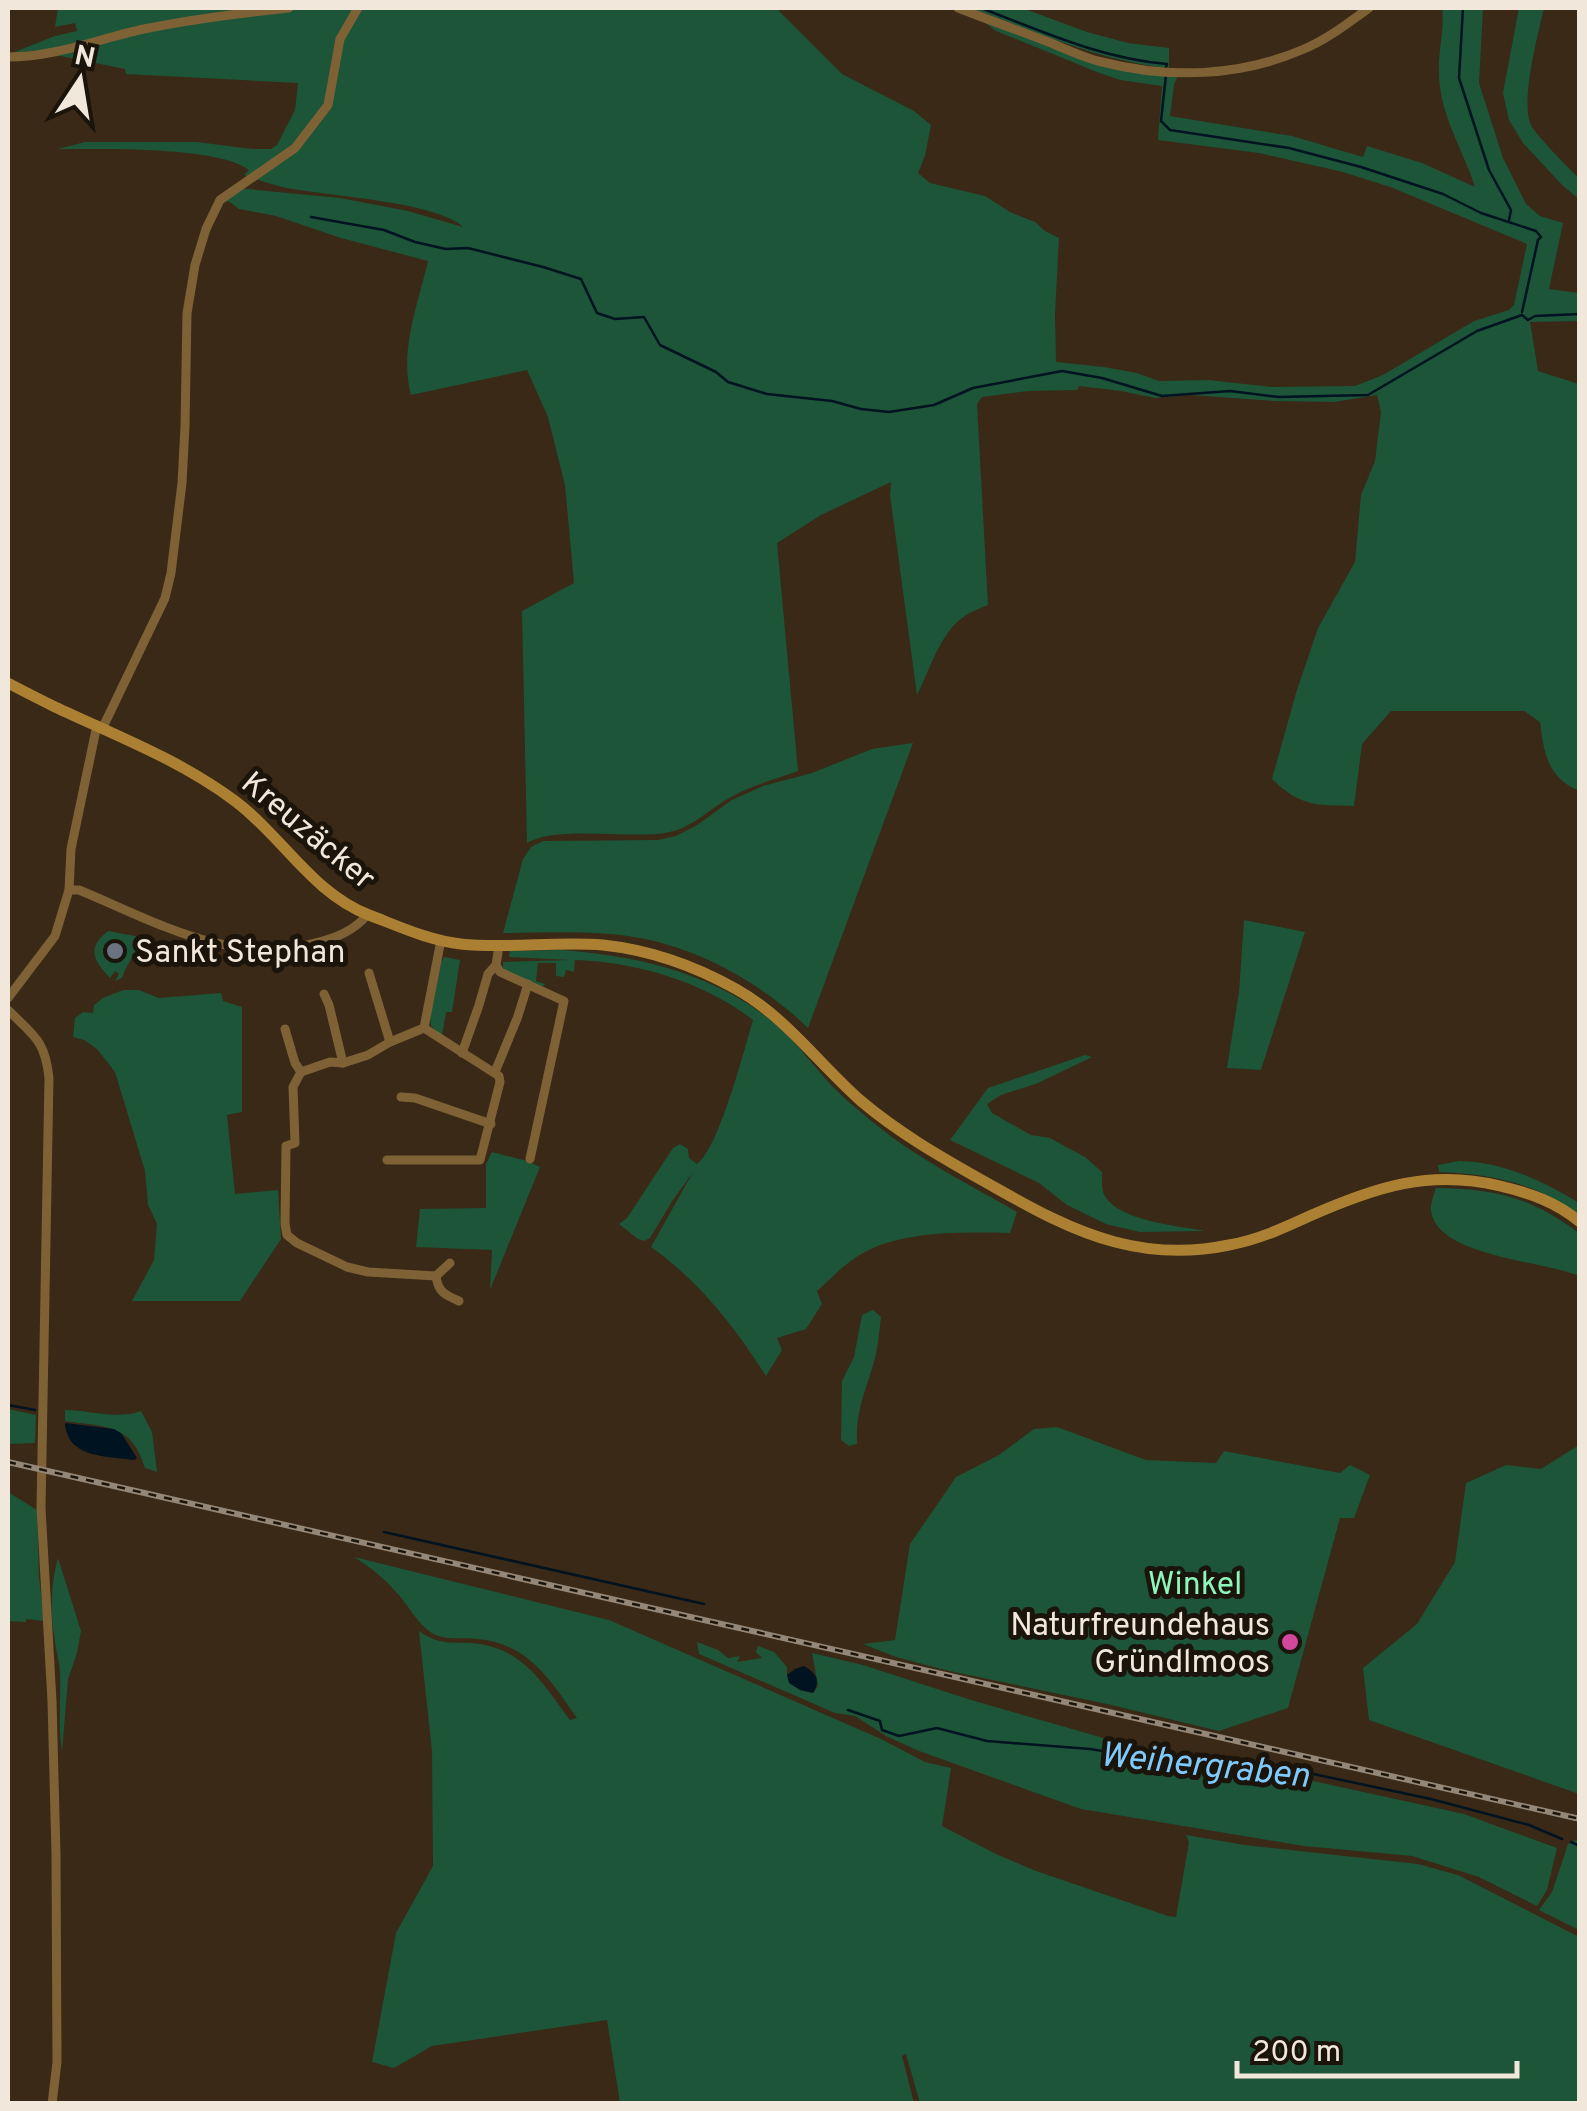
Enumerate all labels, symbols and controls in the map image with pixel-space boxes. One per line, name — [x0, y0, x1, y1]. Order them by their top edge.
north arrow — [30, 30, 130, 130]
text: N — [71, 39, 98, 78]
street label: Kreuzäcker — [232, 765, 382, 900]
place label: Sankt Stephan — [135, 934, 345, 974]
marker: Sankt Stephan — [104, 940, 126, 962]
park label: Winkel — [1148, 1566, 1242, 1606]
place label: Naturfreundehaus Gründlmoos — [1010, 1607, 1270, 1684]
marker: Naturfreundehaus Gründlmoos — [1279, 1631, 1301, 1653]
water label: Weihergraben — [1098, 1734, 1311, 1800]
scale bar — [1237, 2016, 1517, 2078]
text: 200 m — [1252, 2035, 1341, 2072]

